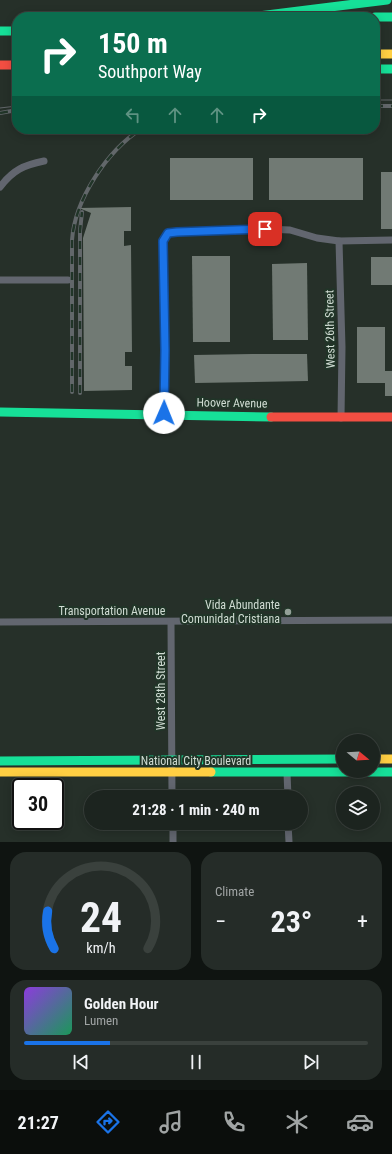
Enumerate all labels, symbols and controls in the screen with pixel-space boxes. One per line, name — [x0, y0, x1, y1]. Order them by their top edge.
text: 150 m — [98, 27, 168, 60]
icon: right — [32, 28, 84, 80]
text: Southport Way — [98, 61, 202, 82]
icon: left — [122, 104, 144, 126]
icon: ahead — [164, 104, 186, 126]
icon: ahead — [206, 104, 228, 126]
icon: right — [248, 104, 270, 126]
pin — [248, 212, 282, 246]
icon: arrive — [254, 218, 276, 240]
street label: West 26th Street — [322, 289, 338, 368]
position arrow — [143, 392, 185, 434]
street label: Hoover Avenue — [196, 395, 268, 411]
place label: Vida Abundante Comunidad Cristiana — [181, 598, 280, 626]
street label: Transportation Avenue — [59, 604, 166, 618]
marker: Vida Abundante Comunidad Cristiana — [283, 607, 293, 617]
street label: West 28th Street — [154, 651, 168, 730]
north arrow — [336, 734, 380, 778]
map controls — [336, 734, 380, 830]
street label: National City Boulevard — [141, 754, 251, 768]
speed limit sign: 30 — [12, 778, 64, 830]
button: layers — [336, 786, 380, 830]
text: 21:28 · 1 min · 240 m — [132, 801, 260, 819]
text: Climate — [215, 884, 254, 899]
text: 24 — [79, 893, 122, 942]
text: 23° — [271, 904, 313, 939]
text: − — [215, 909, 226, 934]
text: + — [357, 909, 368, 934]
text: km/h — [86, 940, 115, 956]
text: Golden Hour — [84, 995, 159, 1013]
text: Lumen — [84, 1013, 118, 1028]
icon: previous — [70, 1051, 92, 1073]
icon: pause — [185, 1051, 207, 1073]
icon: next — [300, 1051, 322, 1073]
icon: directions — [94, 1108, 122, 1136]
icon: music — [157, 1108, 185, 1136]
icon: phone — [220, 1108, 248, 1136]
icon: climate — [283, 1108, 311, 1136]
icon: car — [346, 1108, 374, 1136]
text: 21:27 — [18, 1112, 59, 1133]

